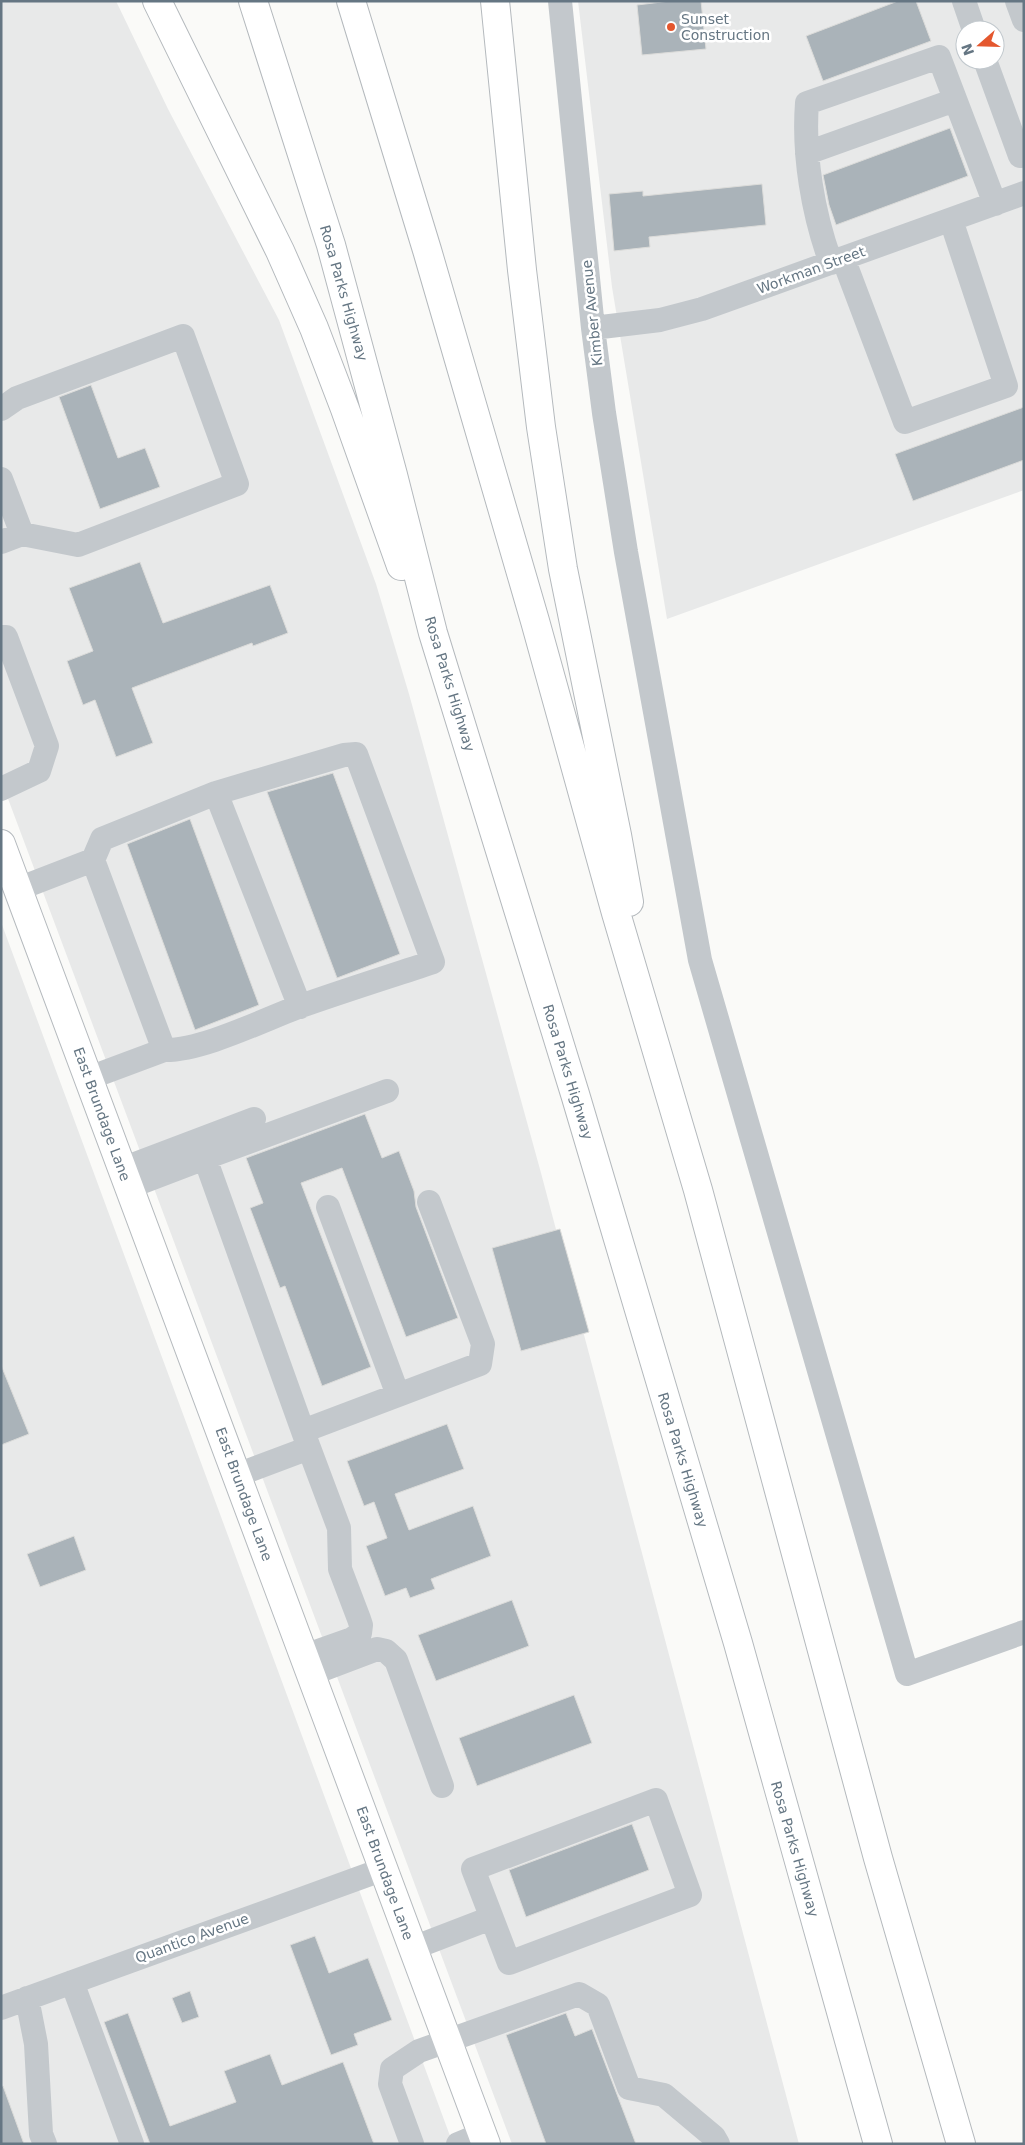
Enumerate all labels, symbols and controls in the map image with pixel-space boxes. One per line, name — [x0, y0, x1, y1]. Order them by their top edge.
place label: Sunset Construction — [681, 11, 770, 43]
north arrow — [955, 20, 1005, 70]
marker: Sunset Construction — [665, 21, 677, 33]
text: N — [958, 41, 977, 58]
street label: Rosa Parks Highway — [317, 223, 371, 363]
street label: Workman Street — [755, 243, 868, 297]
street label: Kimber Avenue — [578, 259, 606, 367]
street label: Rosa Parks Highway — [422, 614, 478, 754]
street label: Rosa Parks Highway — [540, 1002, 596, 1142]
street label: East Brundage Lane — [70, 1045, 134, 1183]
street label: Rosa Parks Highway — [655, 1390, 711, 1530]
street label: East Brundage Lane — [212, 1425, 276, 1563]
street label: Rosa Parks Highway — [768, 1779, 822, 1919]
street label: East Brundage Lane — [353, 1804, 417, 1942]
street label: Quantico Avenue — [133, 1910, 251, 1966]

